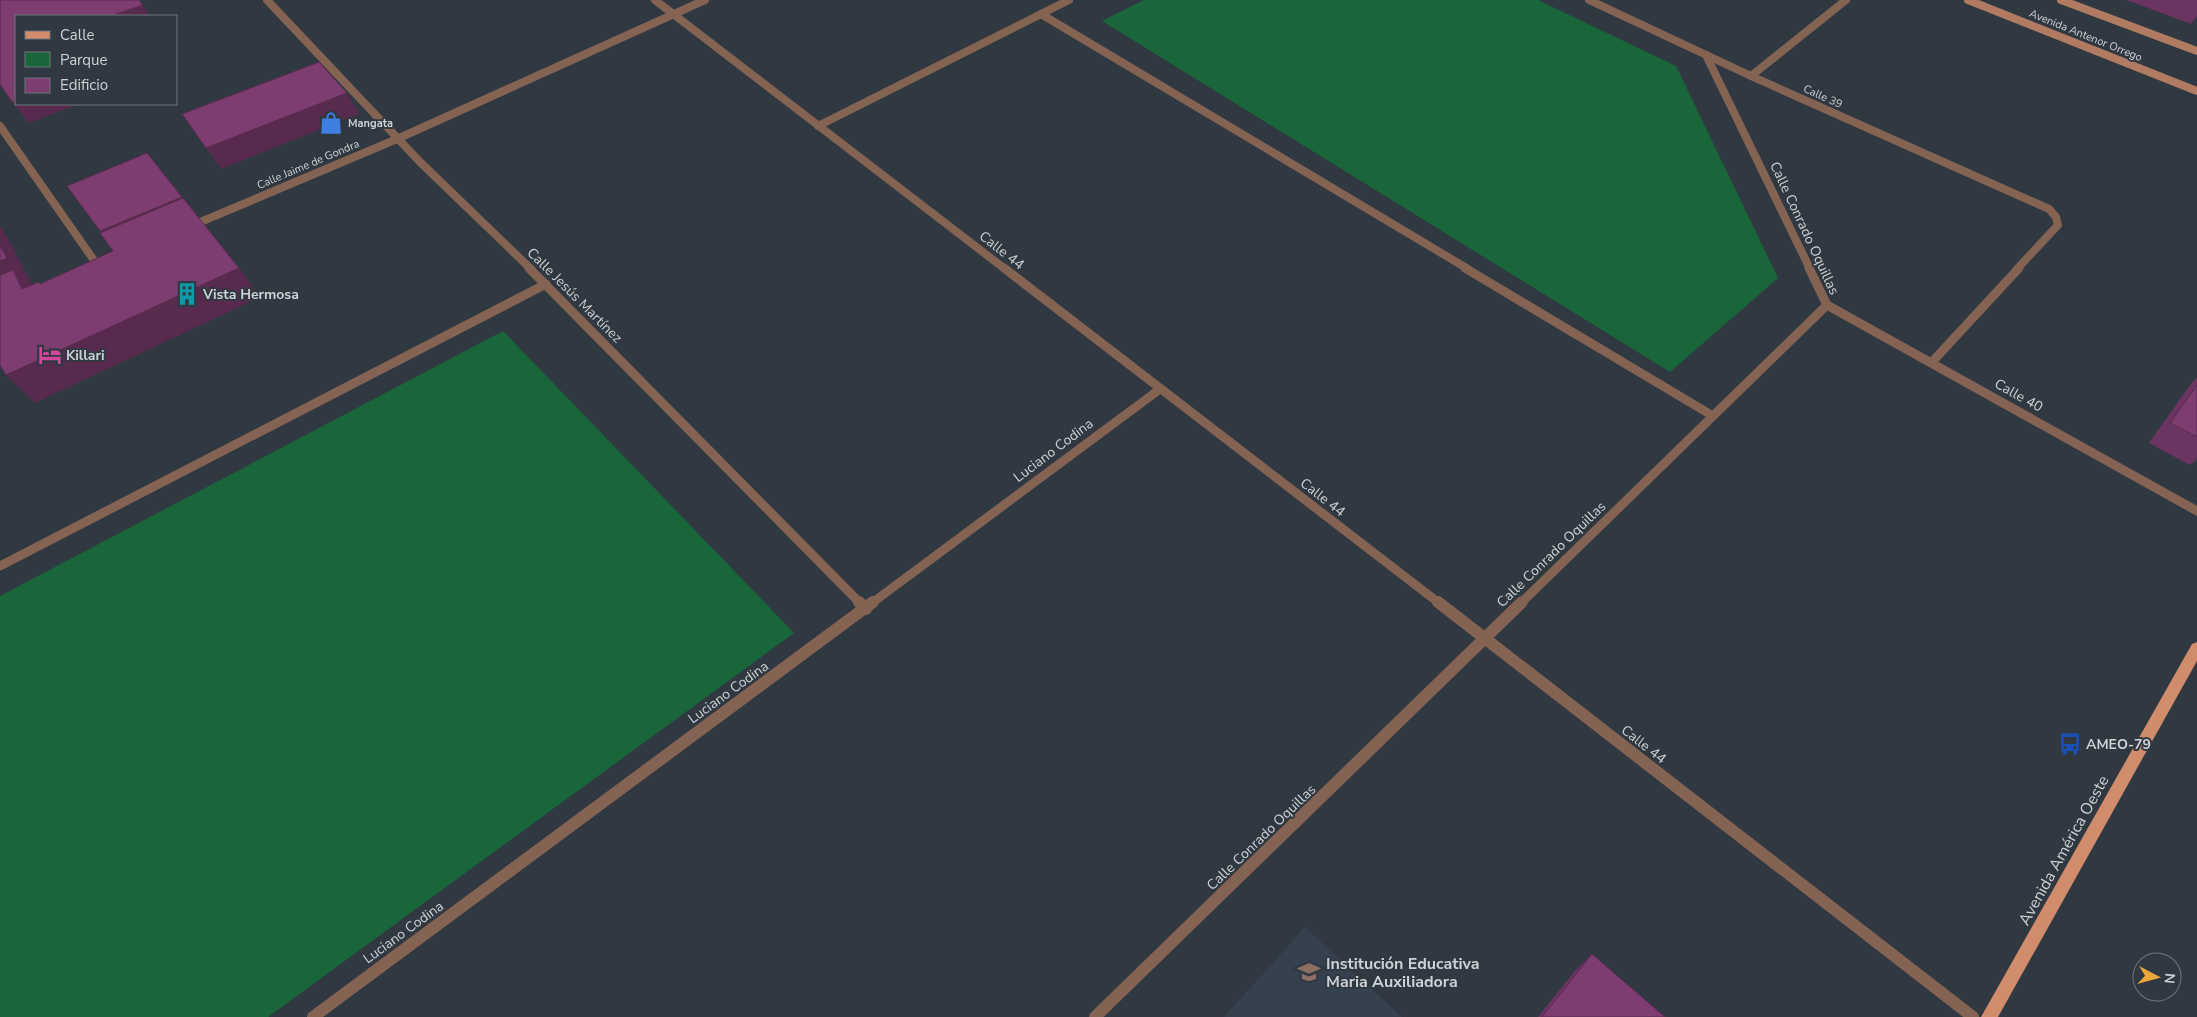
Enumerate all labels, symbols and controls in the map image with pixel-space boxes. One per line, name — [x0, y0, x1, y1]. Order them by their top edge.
street label: Avenida Antenor Orrego — [2027, 6, 2145, 65]
legend — [15, 15, 178, 105]
text: Calle — [60, 25, 95, 45]
text: Parque — [60, 50, 108, 70]
text: Edificio — [60, 75, 108, 95]
street label: Calle 39 — [1801, 81, 1845, 112]
shop icon: Mangata — [318, 110, 344, 136]
place label: Mangata — [348, 116, 393, 131]
street label: Calle Jaime de Gondra — [255, 136, 362, 193]
street label: Calle Conrado Oquillas — [1765, 159, 1844, 298]
street label: Calle 44 — [975, 227, 1028, 274]
street label: Calle Jesús Martínez — [523, 244, 627, 348]
building icon: Vista Hermosa — [174, 281, 200, 307]
place label: Vista Hermosa — [202, 285, 299, 304]
hotel icon: Killari — [37, 342, 63, 368]
place label: Killari — [66, 346, 105, 365]
street label: Calle 40 — [1991, 374, 2046, 417]
street label: Luciano Codina — [1010, 414, 1097, 487]
street label: Calle 44 — [1296, 474, 1349, 521]
street label: Calle Conrado Oquillas — [1493, 497, 1610, 612]
street label: Luciano Codina — [684, 657, 772, 728]
street label: Calle 44 — [1617, 721, 1670, 768]
bus stop icon: AMEO-79 — [2057, 731, 2083, 757]
place label: AMEO-79 — [2086, 735, 2151, 754]
street label: Avenida América Oeste — [2013, 772, 2114, 929]
street label: Calle Conrado Oquillas — [1203, 780, 1320, 895]
street label: Luciano Codina — [359, 897, 447, 968]
north arrow — [2132, 952, 2182, 1002]
place label: Institución Educativa Maria Auxiliadora — [1326, 953, 1480, 993]
school or university icon: Institución Educativa Maria Auxiliadora — [1296, 959, 1322, 985]
text: N — [2159, 972, 2179, 985]

